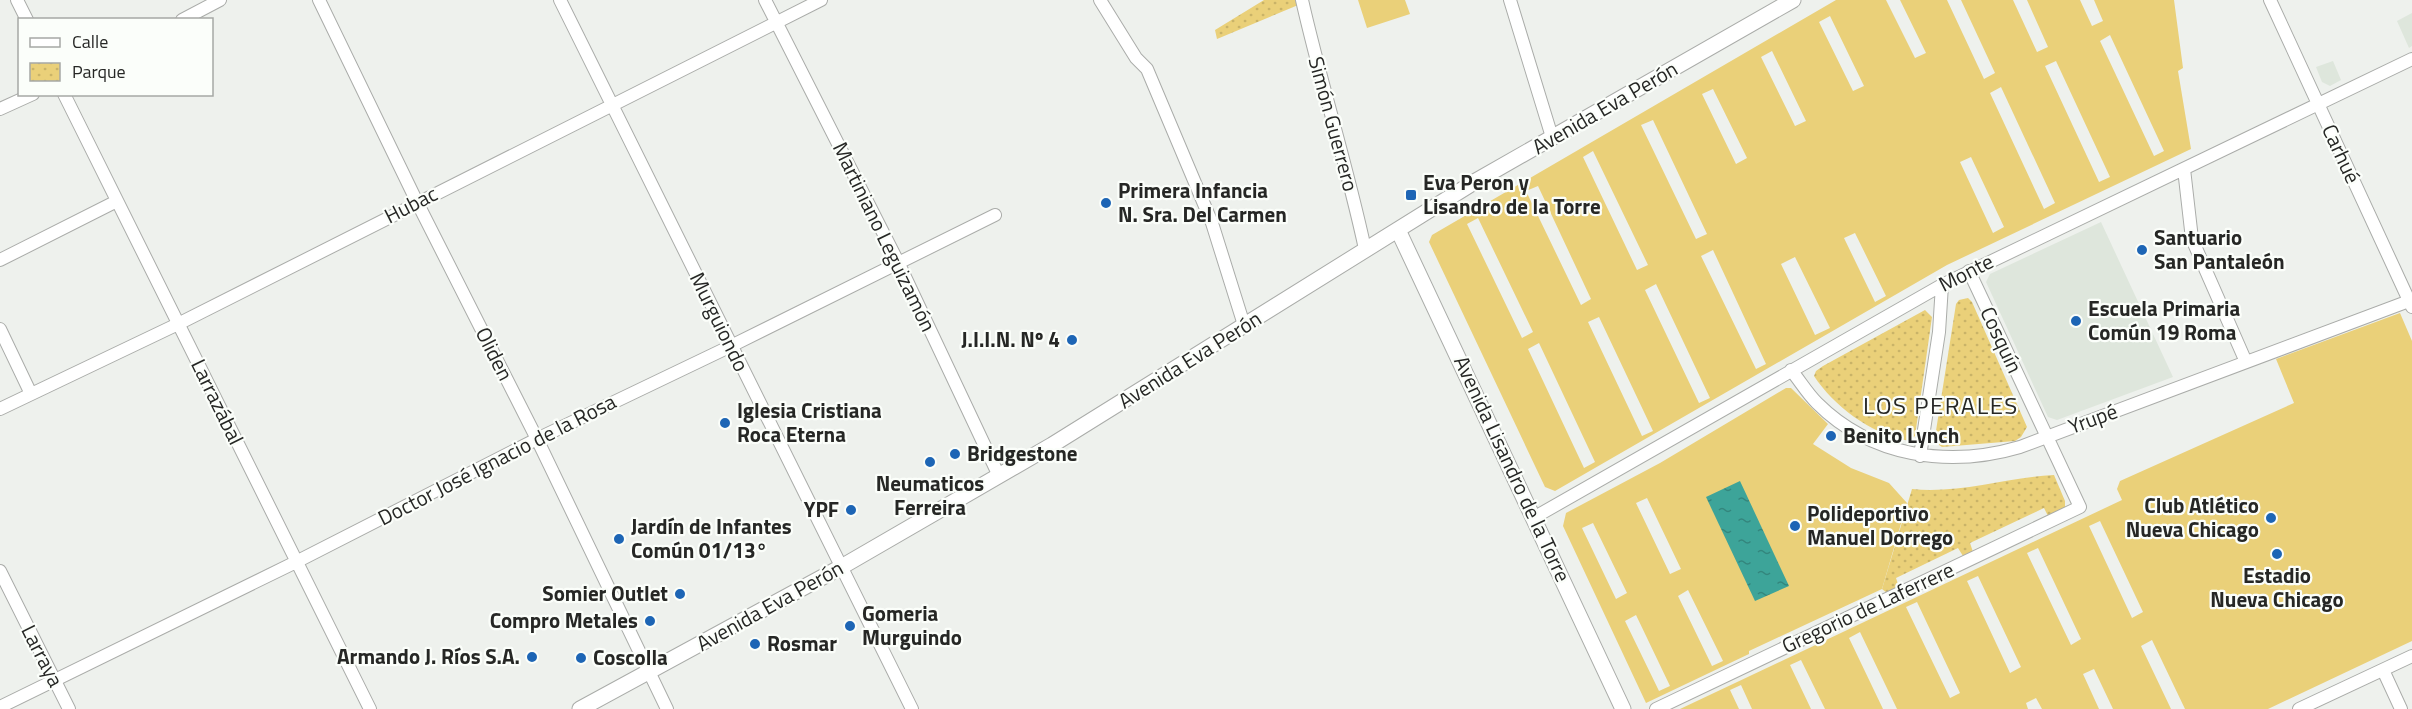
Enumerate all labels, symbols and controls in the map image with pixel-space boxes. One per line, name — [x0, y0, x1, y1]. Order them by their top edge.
legend — [18, 18, 213, 96]
text: Calle — [72, 28, 108, 55]
street label: Avenida Eva Perón — [1526, 52, 1683, 162]
street label: Simón Guerrero — [1301, 53, 1367, 195]
text: Parque — [72, 58, 126, 85]
street label: Carhué — [2314, 119, 2370, 189]
street label: Martiniano Leguizamón — [825, 136, 945, 337]
place label: Eva Peron y Lisandro de la Torre — [1423, 166, 1601, 222]
place label: Primera Infancia N. Sra. Del Carmen — [1118, 174, 1287, 230]
street label: Hubac — [378, 177, 443, 231]
marker: Eva Peron y Lisandro de la Torre — [1404, 188, 1418, 202]
marker: Primera Infancia N. Sra. Del Carmen — [1099, 196, 1113, 210]
place label: Santuario San Pantaleón — [2154, 221, 2285, 277]
marker: Santuario San Pantaleón — [2135, 243, 2149, 257]
street label: Monte — [1933, 245, 1999, 299]
street label: Murguiondo — [682, 266, 758, 377]
place label: Escuela Primaria Común 19 Roma — [2088, 292, 2240, 348]
street label: Cosquín — [1973, 301, 2031, 378]
street label: Avenida Eva Perón — [1112, 302, 1267, 416]
marker: Escuela Primaria Común 19 Roma — [2069, 314, 2083, 328]
street label: Oliden — [468, 321, 522, 386]
place label: J.I.I.N. Nº 4 — [961, 323, 1060, 355]
marker: J.I.I.N. Nº 4 — [1065, 333, 1079, 347]
street label: Avenida Lisandro de la Torre — [1446, 350, 1579, 587]
street label: Larrazábal — [183, 353, 252, 450]
street label: Doctor José Ignacio de la Rosa — [372, 385, 622, 533]
district label: LOS PERALES — [1863, 387, 2019, 423]
place label: Iglesia Cristiana Roca Eterna — [737, 394, 882, 450]
street label: Yrupé — [2064, 394, 2122, 442]
marker: Iglesia Cristiana Roca Eterna — [718, 416, 732, 430]
place label: Benito Lynch — [1843, 419, 1959, 451]
marker: Benito Lynch — [1824, 429, 1838, 443]
place label: Bridgestone — [967, 437, 1078, 469]
marker: Bridgestone — [948, 447, 962, 461]
marker: Neumaticos Ferreira — [923, 455, 937, 469]
place label: Neumaticos Ferreira — [876, 467, 984, 523]
place label: Club Atlético Nueva Chicago — [2126, 489, 2259, 545]
place label: YPF — [804, 493, 839, 525]
place label: Polideportivo Manuel Dorrego — [1807, 497, 1953, 553]
marker: YPF — [844, 503, 858, 517]
place label: Jardín de Infantes Común 01/13° — [631, 510, 792, 566]
marker: Club Atlético Nueva Chicago — [2264, 511, 2278, 525]
marker: Polideportivo Manuel Dorrego — [1788, 519, 1802, 533]
marker: Jardín de Infantes Común 01/13° — [612, 532, 626, 546]
marker: Estadio Nueva Chicago — [2270, 547, 2284, 561]
street label: Avenida Eva Perón — [690, 551, 849, 659]
street label: Gregorio de Laferrere — [1776, 553, 1959, 661]
place label: Estadio Nueva Chicago — [2210, 559, 2344, 615]
place label: Somier Outlet — [542, 577, 668, 609]
marker: Somier Outlet — [673, 587, 687, 601]
place label: Gomeria Murguindo — [862, 597, 962, 653]
place label: Compro Metales — [490, 604, 638, 636]
marker: Compro Metales — [643, 614, 657, 628]
street label: Larraya — [14, 619, 72, 693]
marker: Gomeria Murguindo — [843, 619, 857, 633]
place label: Rosmar — [767, 627, 837, 659]
marker: Rosmar — [748, 637, 762, 651]
place label: Armando J. Ríos S.A. — [337, 640, 520, 672]
place label: Coscolla — [593, 641, 668, 673]
marker: Armando J. Ríos S.A. — [525, 650, 539, 664]
marker: Coscolla — [574, 651, 588, 665]

